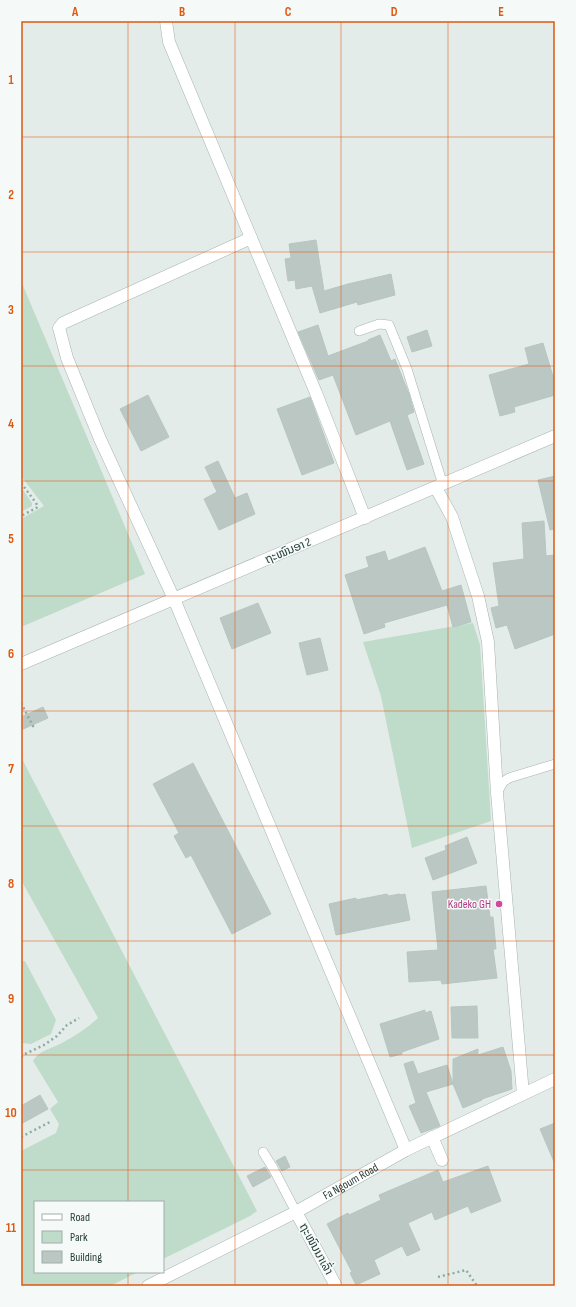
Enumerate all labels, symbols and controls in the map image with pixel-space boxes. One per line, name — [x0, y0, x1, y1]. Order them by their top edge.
text: A — [71, 4, 79, 20]
text: B — [179, 4, 185, 20]
text: C — [285, 4, 292, 20]
text: D — [391, 4, 398, 20]
text: E — [498, 4, 504, 20]
text: 1 — [8, 72, 14, 88]
text: 2 — [8, 187, 14, 203]
text: 3 — [8, 302, 14, 318]
text: 4 — [8, 416, 14, 432]
text: 5 — [8, 531, 14, 547]
street label: ຖະໜົນອາ 2 — [263, 535, 313, 567]
text: 6 — [8, 646, 14, 662]
text: 7 — [8, 761, 14, 777]
text: 8 — [8, 876, 14, 892]
place label: Kadeko GH — [448, 897, 491, 912]
marker: Kadeko GH — [494, 899, 504, 909]
text: 9 — [8, 991, 14, 1007]
text: 10 — [5, 1105, 17, 1121]
street label: Fa Ngoum Road — [320, 1160, 381, 1203]
legend — [34, 1201, 164, 1273]
text: Road — [70, 1210, 90, 1225]
street label: ຖະໜົນນາເລົ່າ — [296, 1219, 338, 1278]
text: 11 — [6, 1220, 16, 1236]
text: Park — [70, 1230, 88, 1245]
text: Building — [70, 1250, 102, 1265]

